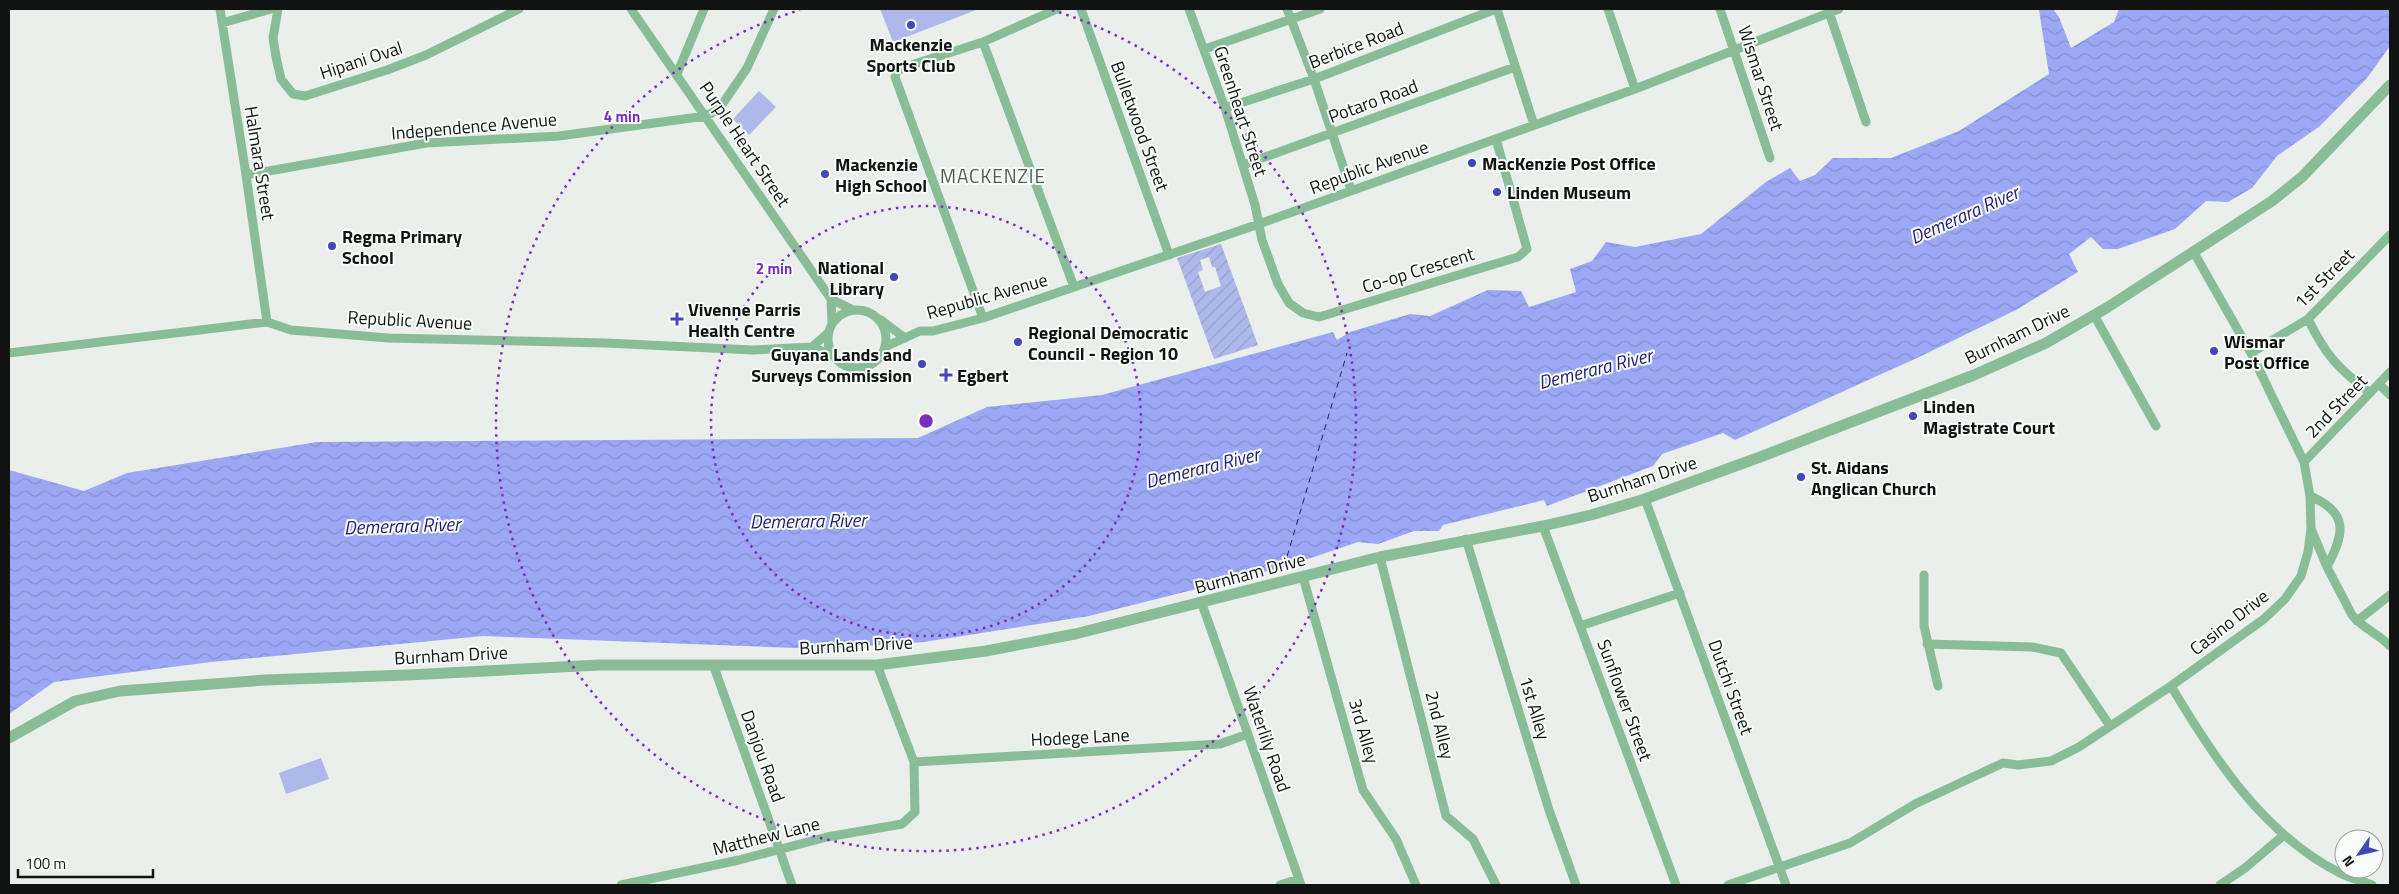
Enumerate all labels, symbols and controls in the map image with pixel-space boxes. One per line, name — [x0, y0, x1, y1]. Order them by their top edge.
street label: Berbice Road — [1305, 15, 1407, 75]
marker: Mackenzie Sports Club — [905, 19, 917, 31]
street label: Wismar Street — [1731, 22, 1791, 135]
place label: Mackenzie Sports Club — [866, 31, 956, 79]
street label: Hipani Oval — [316, 34, 406, 86]
street label: Greenheart Street — [1207, 42, 1275, 180]
street label: Bulletwood Street — [1104, 57, 1176, 196]
street label: Potaro Road — [1324, 72, 1422, 130]
street label: Purple Heart Street — [693, 76, 797, 213]
street label: Halmara Street — [238, 104, 282, 223]
street label: Independence Avenue — [390, 105, 558, 147]
text: 4 min — [604, 105, 640, 128]
street label: Republic Avenue — [1306, 133, 1432, 201]
place label: MacKenzie Post Office — [1482, 150, 1656, 177]
place label: Mackenzie High School — [835, 151, 927, 199]
marker: MacKenzie Post Office — [1466, 157, 1478, 169]
district label: MACKENZIE — [940, 161, 1046, 190]
marker: Mackenzie High School — [819, 168, 831, 180]
water label: Demerara River — [1905, 176, 2025, 251]
place label: Linden Museum — [1507, 179, 1631, 206]
marker: Linden Museum — [1491, 186, 1503, 198]
place label: Regma Primary School — [342, 223, 462, 271]
marker: Regma Primary School — [326, 240, 338, 252]
street label: Co-op Crescent — [1359, 240, 1478, 300]
street label: 1st Street — [2288, 241, 2361, 314]
place label: National Library — [818, 254, 884, 302]
text: 2 min — [756, 257, 792, 280]
street label: Republic Avenue — [923, 266, 1051, 326]
marker: National Library — [888, 271, 900, 283]
place label: Vivenne Parris Health Centre — [688, 296, 801, 344]
street label: Burnham Drive — [1960, 297, 2074, 371]
street label: Republic Avenue — [347, 303, 473, 337]
marker: Vivenne Parris Health Centre — [670, 312, 684, 326]
place label: Regional Democratic Council - Region 10 — [1028, 319, 1189, 367]
place label: Wismar Post Office — [2224, 328, 2310, 376]
marker: Regional Democratic Council - Region 10 — [1012, 336, 1024, 348]
water label: Demerara River — [1535, 339, 1657, 396]
place label: Guyana Lands and Surveys Commission — [751, 341, 912, 389]
marker: Wismar Post Office — [2208, 345, 2220, 357]
marker: Guyana Lands and Surveys Commission — [916, 358, 928, 370]
place label: Egbert — [957, 362, 1009, 389]
street label: 2nd Street — [2299, 367, 2374, 444]
marker: Egbert — [939, 368, 953, 382]
place label: Linden Magistrate Court — [1923, 393, 2055, 441]
marker: Linden Magistrate Court — [1907, 410, 1919, 422]
centre of rings — [917, 412, 935, 430]
water label: Demerara River — [1142, 438, 1264, 495]
street label: Burnham Drive — [1584, 449, 1700, 509]
place label: St. Aidans Anglican Church — [1811, 454, 1936, 502]
marker: St. Aidans Anglican Church — [1795, 471, 1807, 483]
water label: Demerara River — [750, 504, 868, 536]
water label: Demerara River — [343, 508, 463, 542]
street label: Burnham Drive — [1192, 545, 1308, 601]
street label: Casino Drive — [2184, 583, 2274, 661]
street label: Burnham Drive — [799, 629, 913, 661]
street label: Sunflower Street — [1590, 635, 1660, 765]
street label: Dutchi Street — [1701, 636, 1761, 739]
street label: Burnham Drive — [394, 639, 508, 671]
street label: 1st Alley — [1513, 673, 1558, 744]
street label: Waterlily Road — [1236, 682, 1298, 796]
street label: 2nd Alley — [1418, 688, 1462, 762]
street label: 3rd Alley — [1342, 695, 1386, 767]
street label: Danjou Road — [734, 706, 792, 806]
street label: Hodege Lane — [1030, 721, 1130, 753]
street label: Matthew Lane — [710, 810, 822, 862]
north arrow — [2334, 829, 2384, 879]
scale bar — [18, 846, 152, 878]
text: 100 m — [25, 852, 66, 875]
text: N — [2336, 852, 2359, 871]

